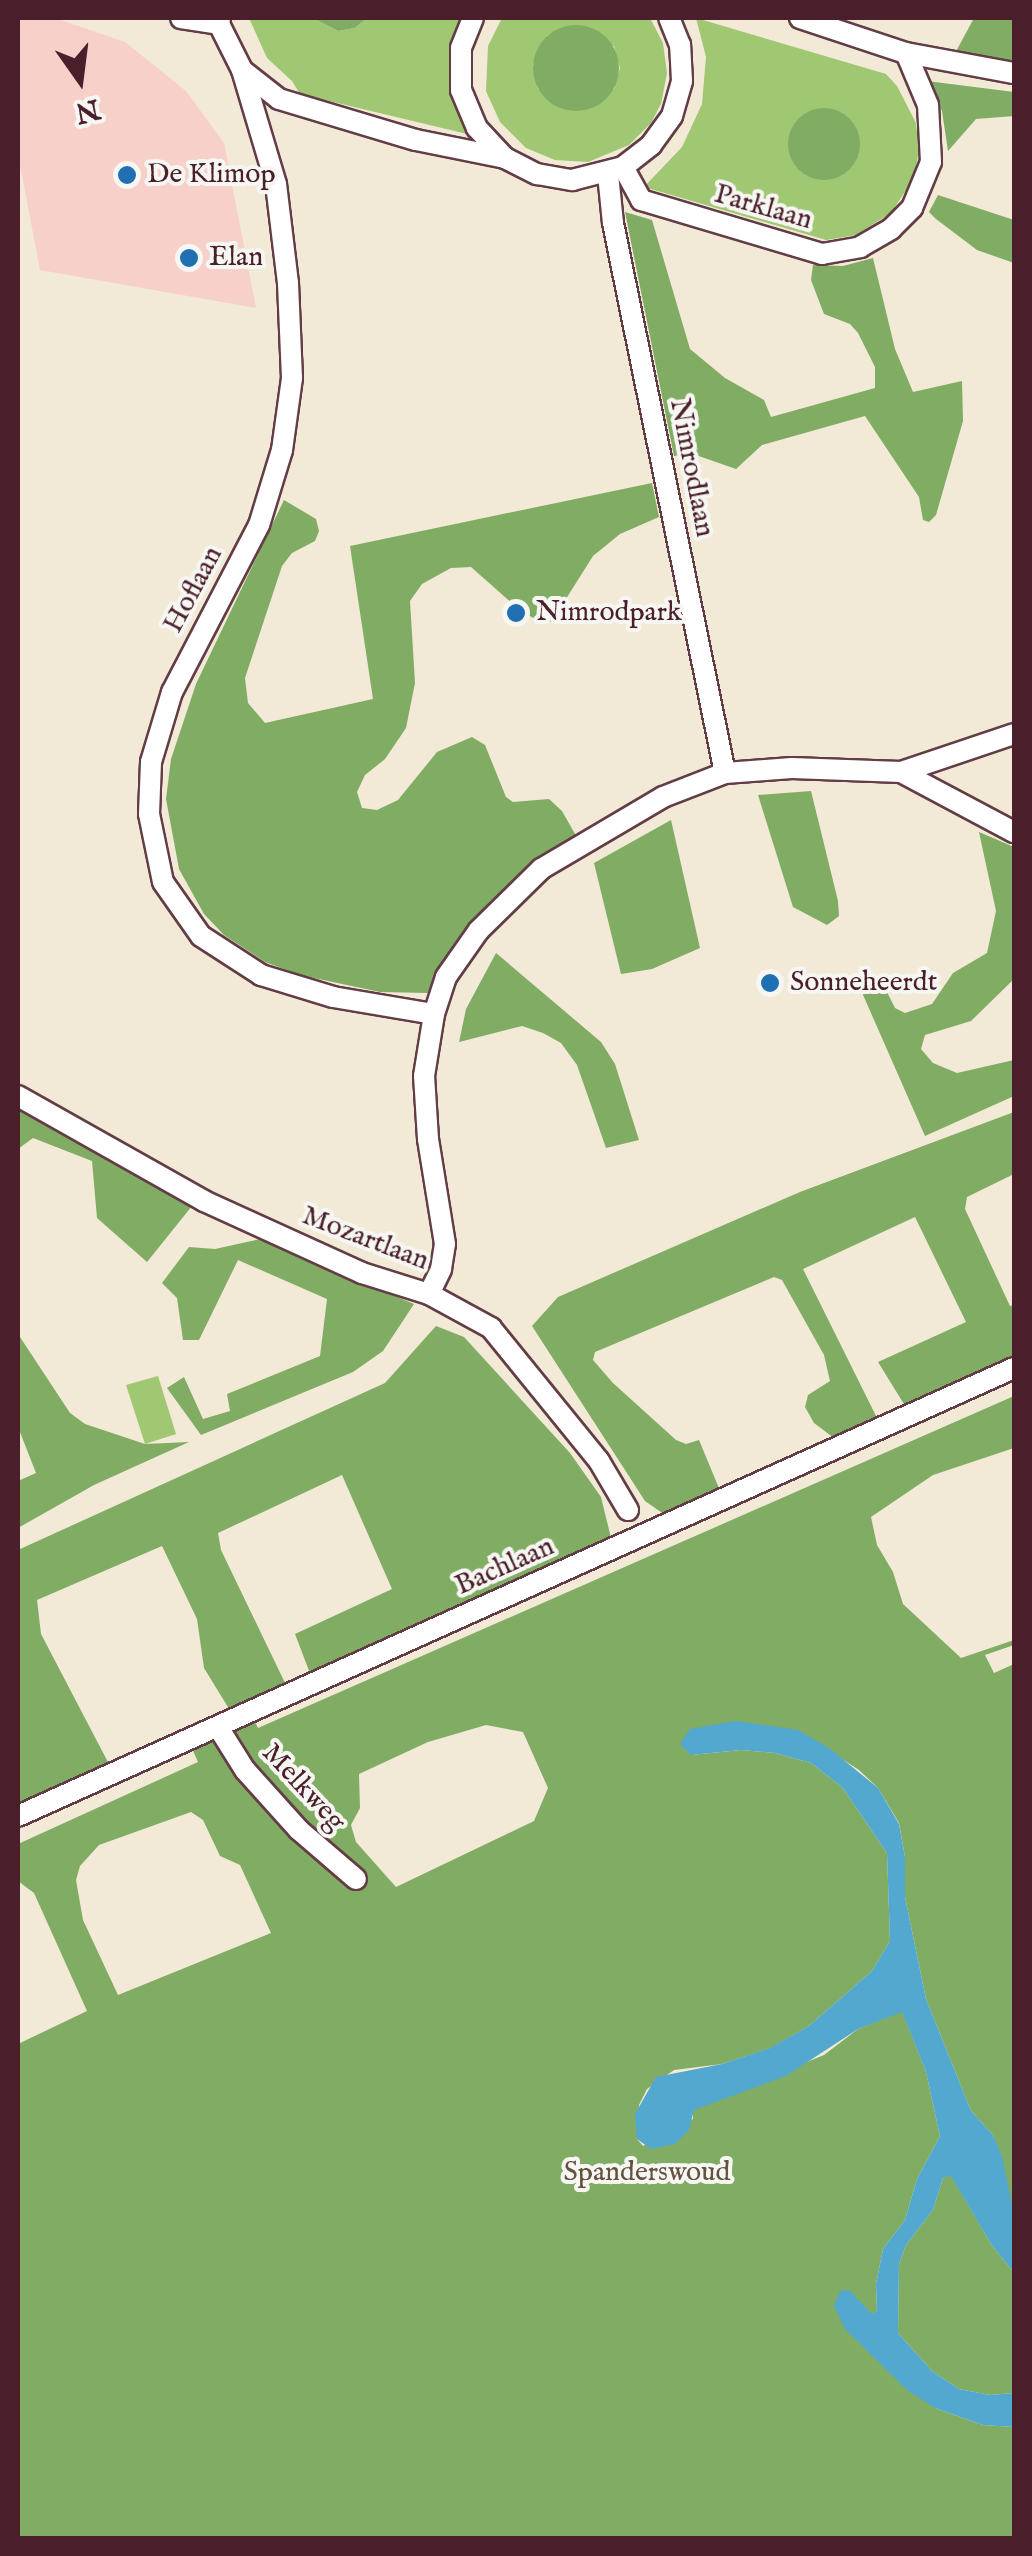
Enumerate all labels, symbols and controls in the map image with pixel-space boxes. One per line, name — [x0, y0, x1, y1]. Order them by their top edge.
north arrow — [30, 30, 130, 130]
text: N — [71, 90, 103, 130]
place label: De Klimop — [147, 158, 276, 192]
marker: De Klimop — [116, 164, 138, 186]
street label: Parklaan — [710, 178, 816, 238]
place label: Elan — [209, 241, 263, 275]
marker: Elan — [178, 247, 200, 269]
street label: Nimrodlaan — [661, 396, 721, 540]
street label: Hoflaan — [157, 541, 231, 639]
place label: Nimrodpark — [536, 596, 682, 630]
marker: Nimrodpark — [505, 602, 527, 624]
place label: Sonneheerdt — [790, 966, 937, 1000]
marker: Sonneheerdt — [759, 972, 781, 994]
street label: Mozartlaan — [297, 1200, 433, 1278]
street label: Bachlaan — [451, 1530, 559, 1604]
street label: Melkweg — [254, 1737, 352, 1839]
park label: Spanderswoud — [563, 2156, 731, 2190]

